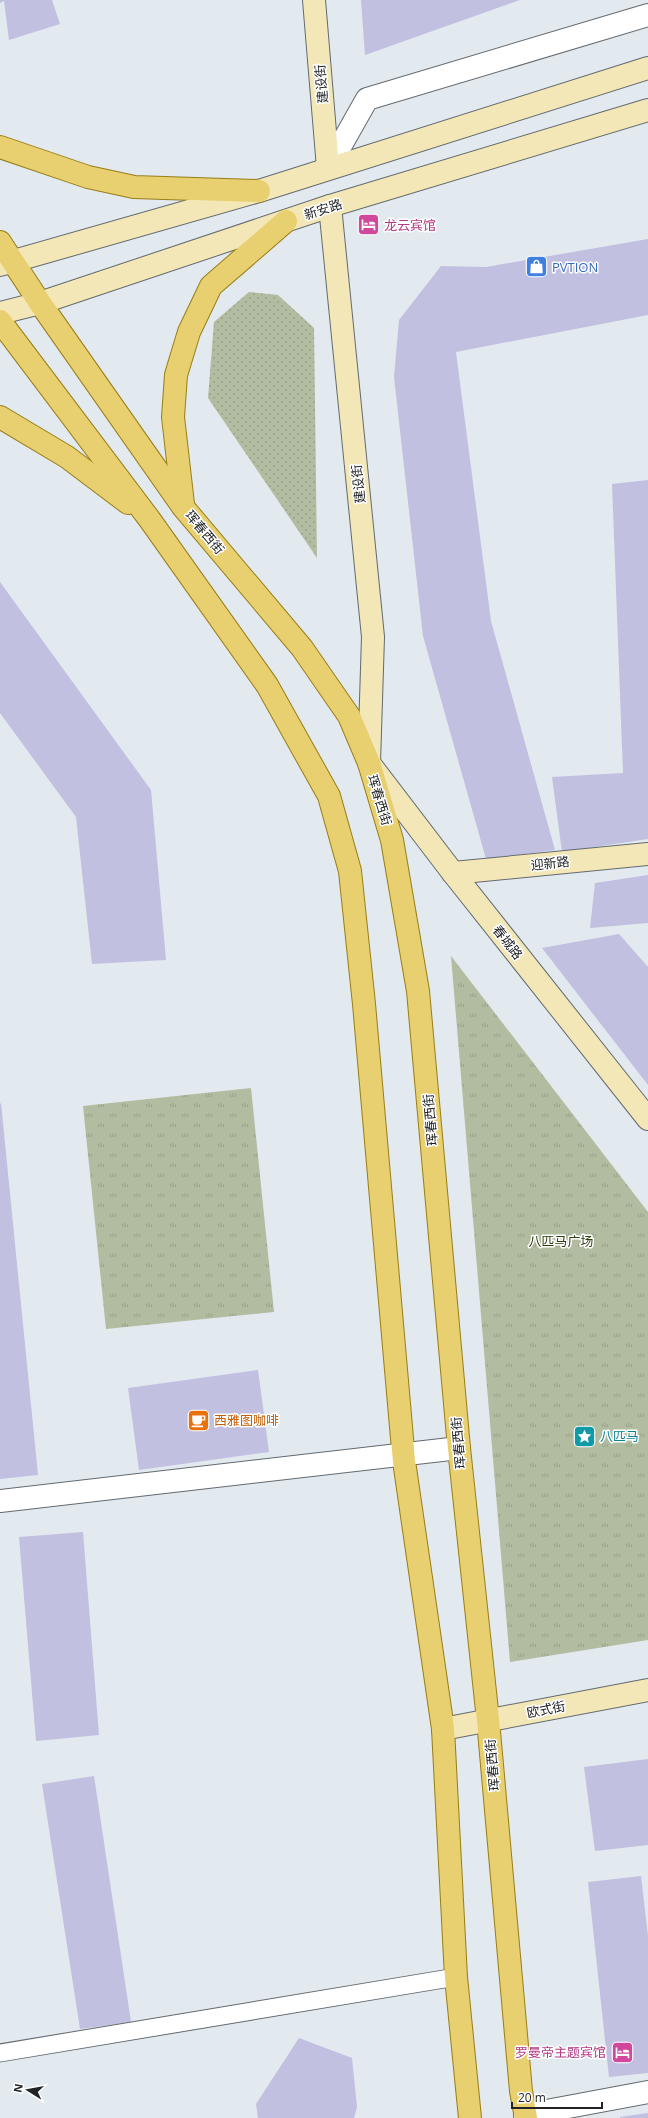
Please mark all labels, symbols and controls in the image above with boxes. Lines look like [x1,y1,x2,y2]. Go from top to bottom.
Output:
street label: 建设街 [310,64,332,104]
street label: 新安路 [302,194,344,224]
hotel icon: 龙云宾馆 [356,212,382,238]
place label: 龙云宾馆 [384,216,436,234]
shop icon: PVTION [523,254,549,280]
place label: PVTION [552,258,598,276]
street label: 建设街 [347,464,369,504]
street label: 珲春西街 [181,506,229,558]
street label: 珲春西街 [364,772,396,828]
street label: 迎新路 [530,852,570,874]
street label: 春城路 [489,921,527,963]
street label: 珲春西街 [419,1093,441,1147]
park label: 八匹马广场 [528,1232,594,1250]
cafe icon: 西雅图咖啡 [185,1407,211,1433]
place label: 西雅图咖啡 [214,1411,279,1429]
street label: 珲春西街 [447,1416,469,1470]
place icon: 八匹马 [572,1423,598,1449]
place label: 八匹马 [600,1427,639,1445]
street label: 欧式街 [525,1696,567,1722]
street label: 珲春西街 [481,1738,503,1792]
hotel icon: 罗曼帝主题宾馆 [609,2039,635,2065]
place label: 罗曼帝主题宾馆 [515,2043,606,2061]
north arrow [8,2070,48,2110]
text: N [9,2082,26,2094]
scale bar [512,2084,602,2110]
text: 20 m [518,2089,546,2106]

